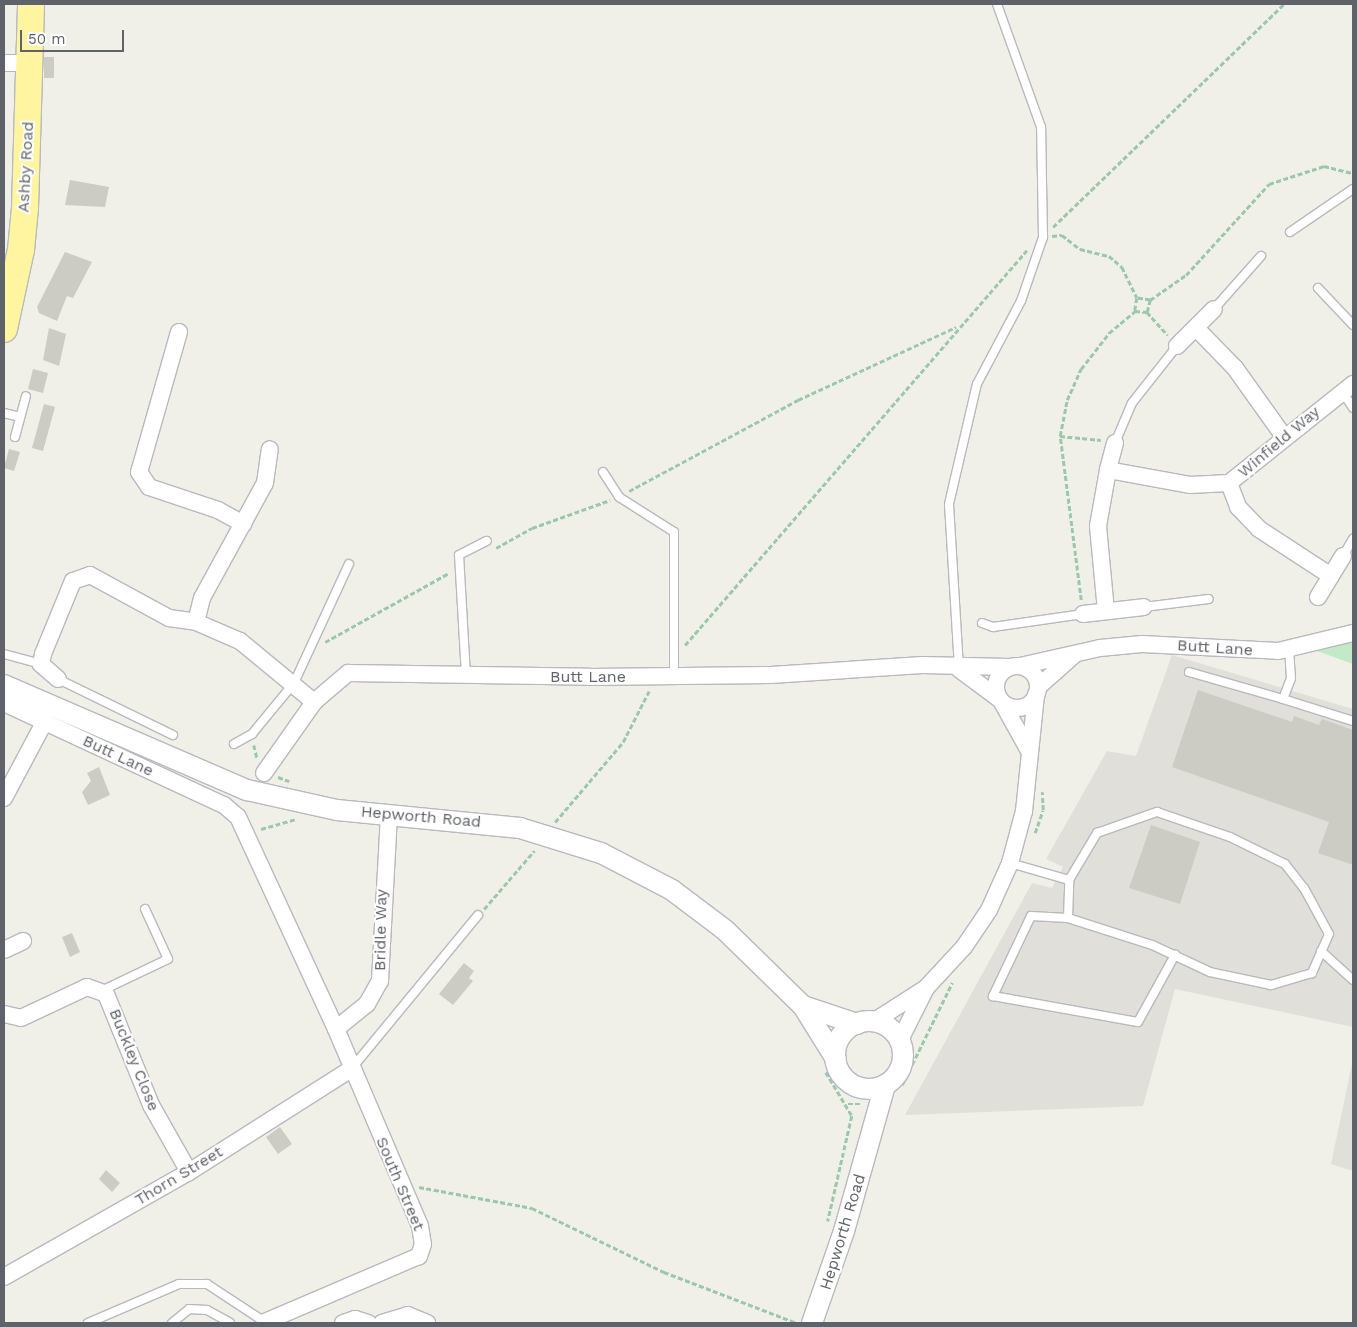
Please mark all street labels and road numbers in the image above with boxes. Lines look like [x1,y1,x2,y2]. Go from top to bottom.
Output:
street label: Ashby Road [14,121,38,213]
street label: Winfield Way [1234,402,1324,482]
street label: Butt Lane [1176,636,1254,660]
street label: Butt Lane [550,667,626,687]
street label: Butt Lane [80,731,156,781]
street label: Hepworth Road [360,802,482,832]
street label: Bridle Way [371,889,391,971]
street label: Buckley Close [105,1006,163,1114]
street label: South Street [372,1134,428,1234]
street label: Thorn Street [132,1142,226,1210]
street label: Hepworth Road [816,1172,870,1292]

